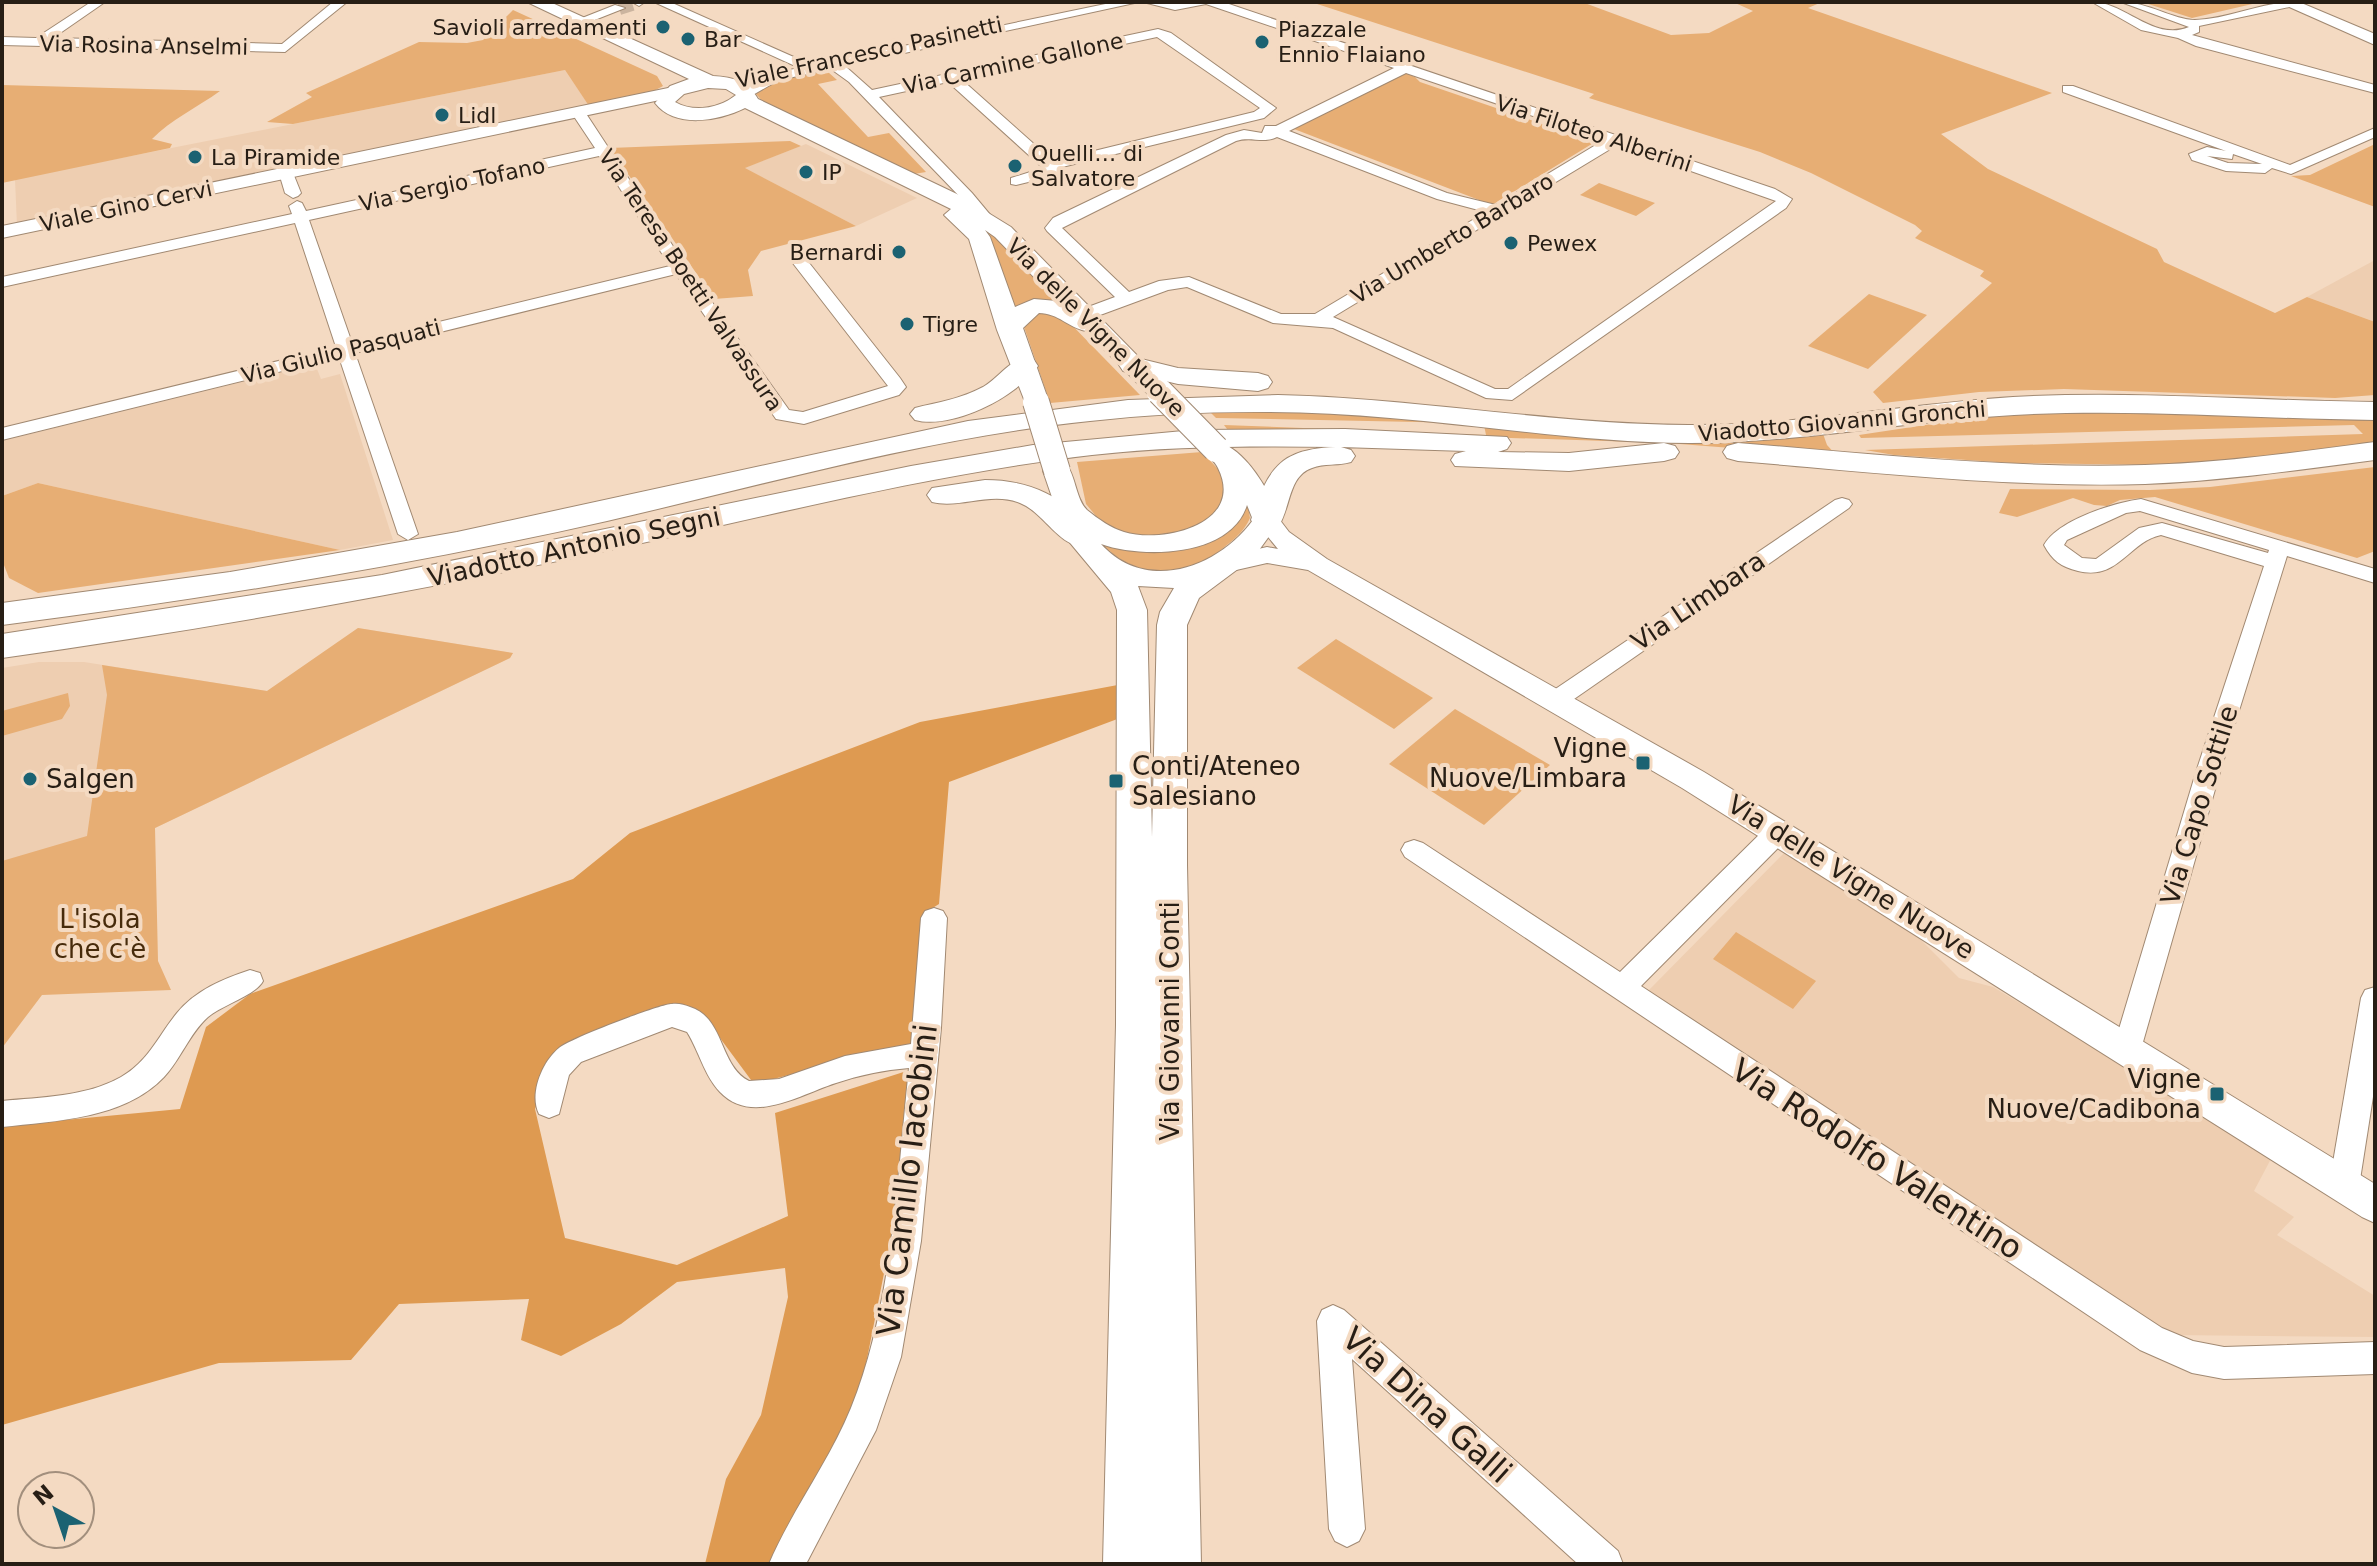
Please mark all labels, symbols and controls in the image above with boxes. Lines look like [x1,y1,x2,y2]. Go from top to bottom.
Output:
street label: Viale Francesco Pasinetti [733,12,1005,93]
place label: Savioli arredamenti [432,15,647,40]
place label: Piazzale Ennio Flaiano [1278,17,1426,67]
marker: Savioli arredamenti [654,18,672,36]
place label: Bar [704,27,743,52]
street label: Via Carmine Gallone [901,28,1125,99]
marker: Bar [679,30,697,48]
street label: Via Rosina Anselmi [40,31,248,60]
marker: Piazzale Ennio Flaiano [1253,33,1271,51]
street label: Via Filoteo Alberini [1493,90,1695,177]
place label: Lidl [458,103,496,128]
marker: Lidl [433,106,451,124]
place label: Quelli… di Salvatore [1031,141,1143,191]
place label: La Piramide [211,145,340,170]
street label: Via Teresa Boetti Valvassura [594,145,788,416]
marker: La Piramide [186,148,204,166]
street label: Via Sergio Tofano [357,153,547,216]
marker: Quelli… di Salvatore [1006,157,1024,175]
place label: IP [822,160,842,185]
marker: IP [797,163,815,181]
street label: Via Umberto Barbaro [1347,168,1558,309]
street label: Viale Gino Cervi [38,176,215,237]
place label: Pewex [1527,231,1597,256]
street label: Via delle Vigne Nuove [1002,233,1190,421]
marker: Pewex [1502,234,1520,252]
place label: Bernardi [790,240,883,265]
marker: Bernardi [890,243,908,261]
place label: Tigre [922,312,978,337]
street label: Via Giulio Pasquati [239,315,443,388]
marker: Tigre [898,315,916,333]
street label: Viadotto Giovanni Gronchi [1697,396,1987,447]
street label: Viadotto Antonio Segni [425,501,723,593]
street label: Via Limbara [1625,545,1771,657]
street label: Via Capo Sottile [2154,702,2244,908]
place label: Vigne Nuove/Limbara [1429,733,1627,793]
place label: Conti/Ateneo Salesiano [1132,751,1301,811]
marker: Vigne Nuove/Limbara [1634,754,1652,772]
place label: Salgen [46,764,135,794]
marker: Salgen [21,770,39,788]
marker: Conti/Ateneo Salesiano [1107,772,1125,790]
street label: Via delle Vigne Nuove [1722,789,1980,965]
street label: Via Giovanni Conti [1155,901,1185,1141]
park label: L'isola che c'è [54,904,146,964]
street label: Via Camillo Iacobini [869,1022,945,1338]
street label: Via Rodolfo Valentino [1724,1051,2030,1267]
place label: Vigne Nuove/Cadibona [1986,1064,2201,1124]
marker: Vigne Nuove/Cadibona [2208,1085,2226,1103]
street label: Via Dina Galli [1335,1319,1519,1491]
north arrow [16,1470,96,1550]
text: N [28,1480,59,1511]

